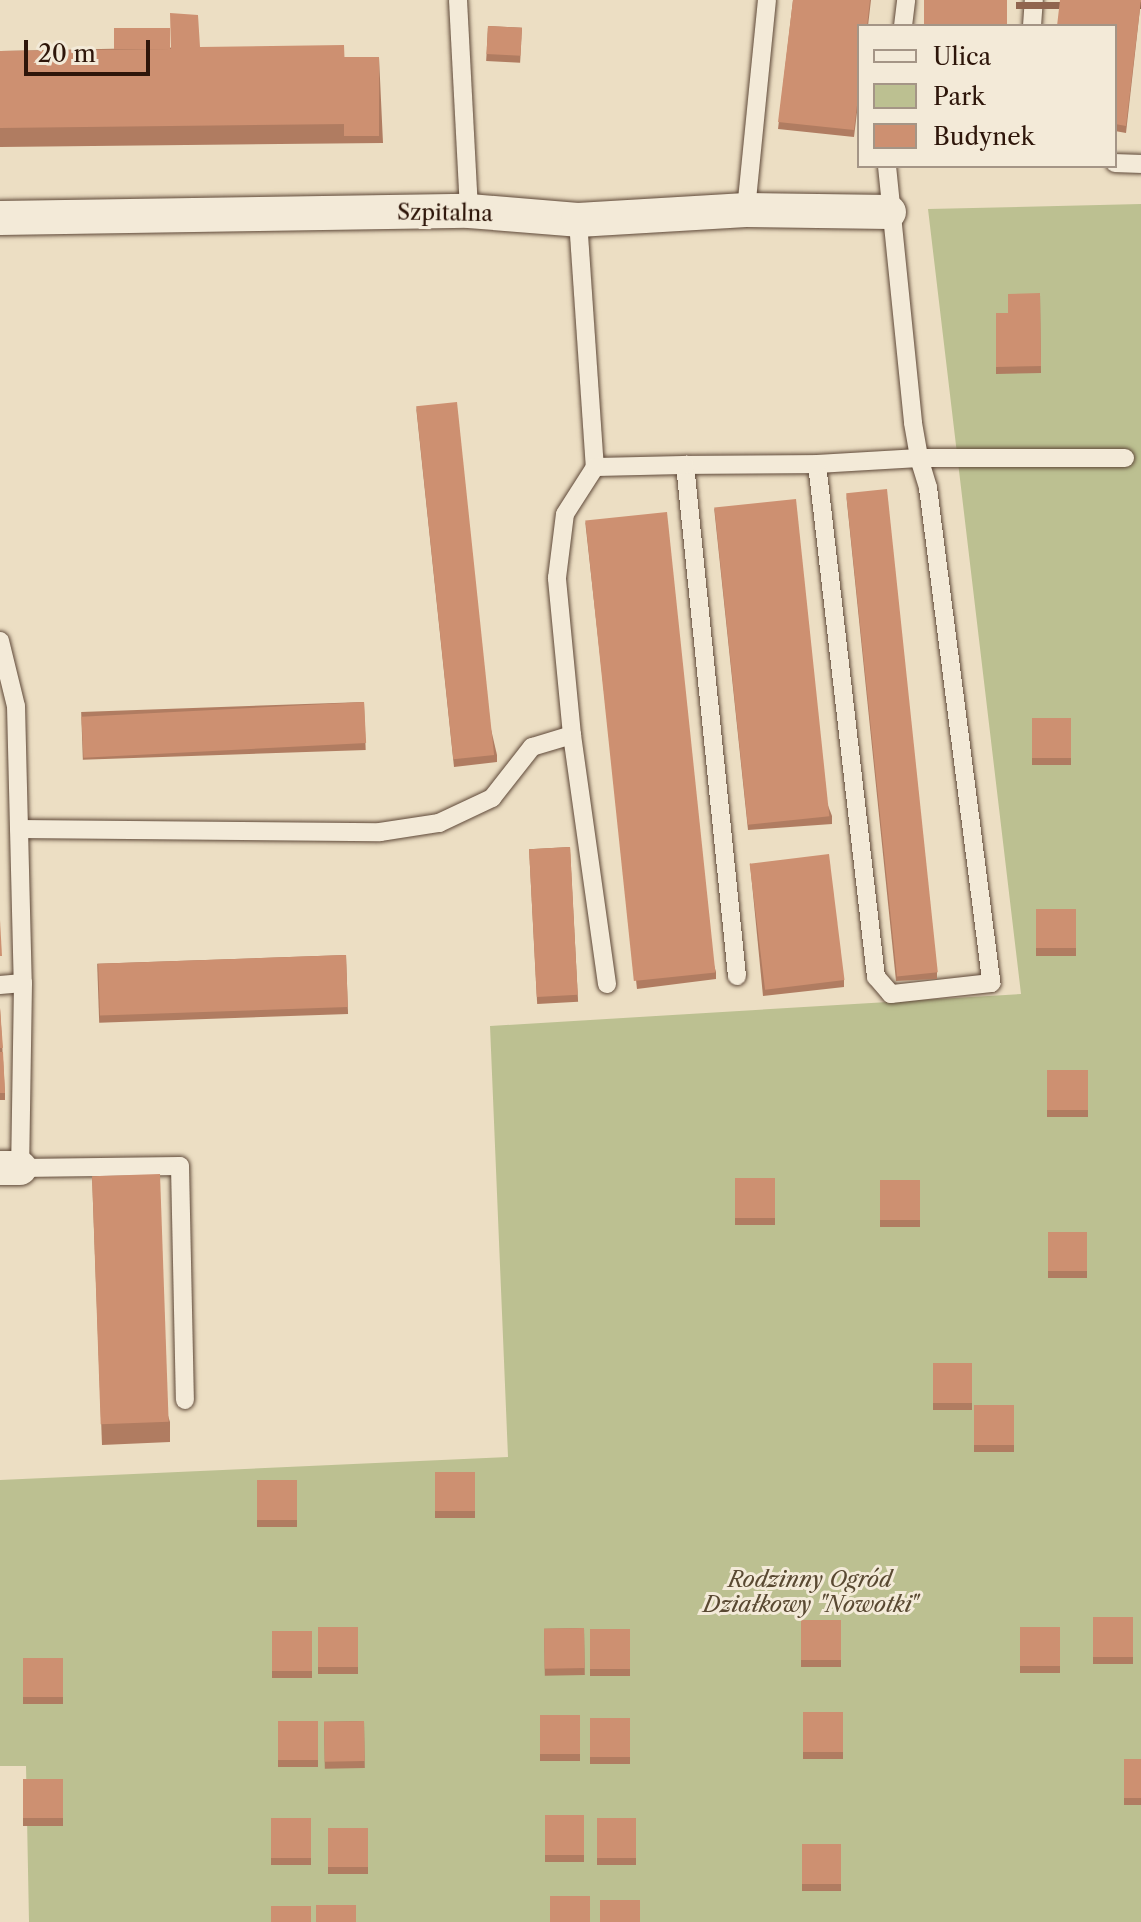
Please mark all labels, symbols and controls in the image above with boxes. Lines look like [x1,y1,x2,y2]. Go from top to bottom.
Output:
scale bar [28,24,154,74]
legend [857,24,1117,168]
text: 20 m [38,39,96,68]
text: Ulica [933,42,991,71]
text: Park [933,82,985,111]
text: Budynek [933,122,1035,151]
street label: Szpitalna [397,199,493,227]
park label: Rodzinny Ogród Działkowy "Nowotki" [703,1566,917,1618]

